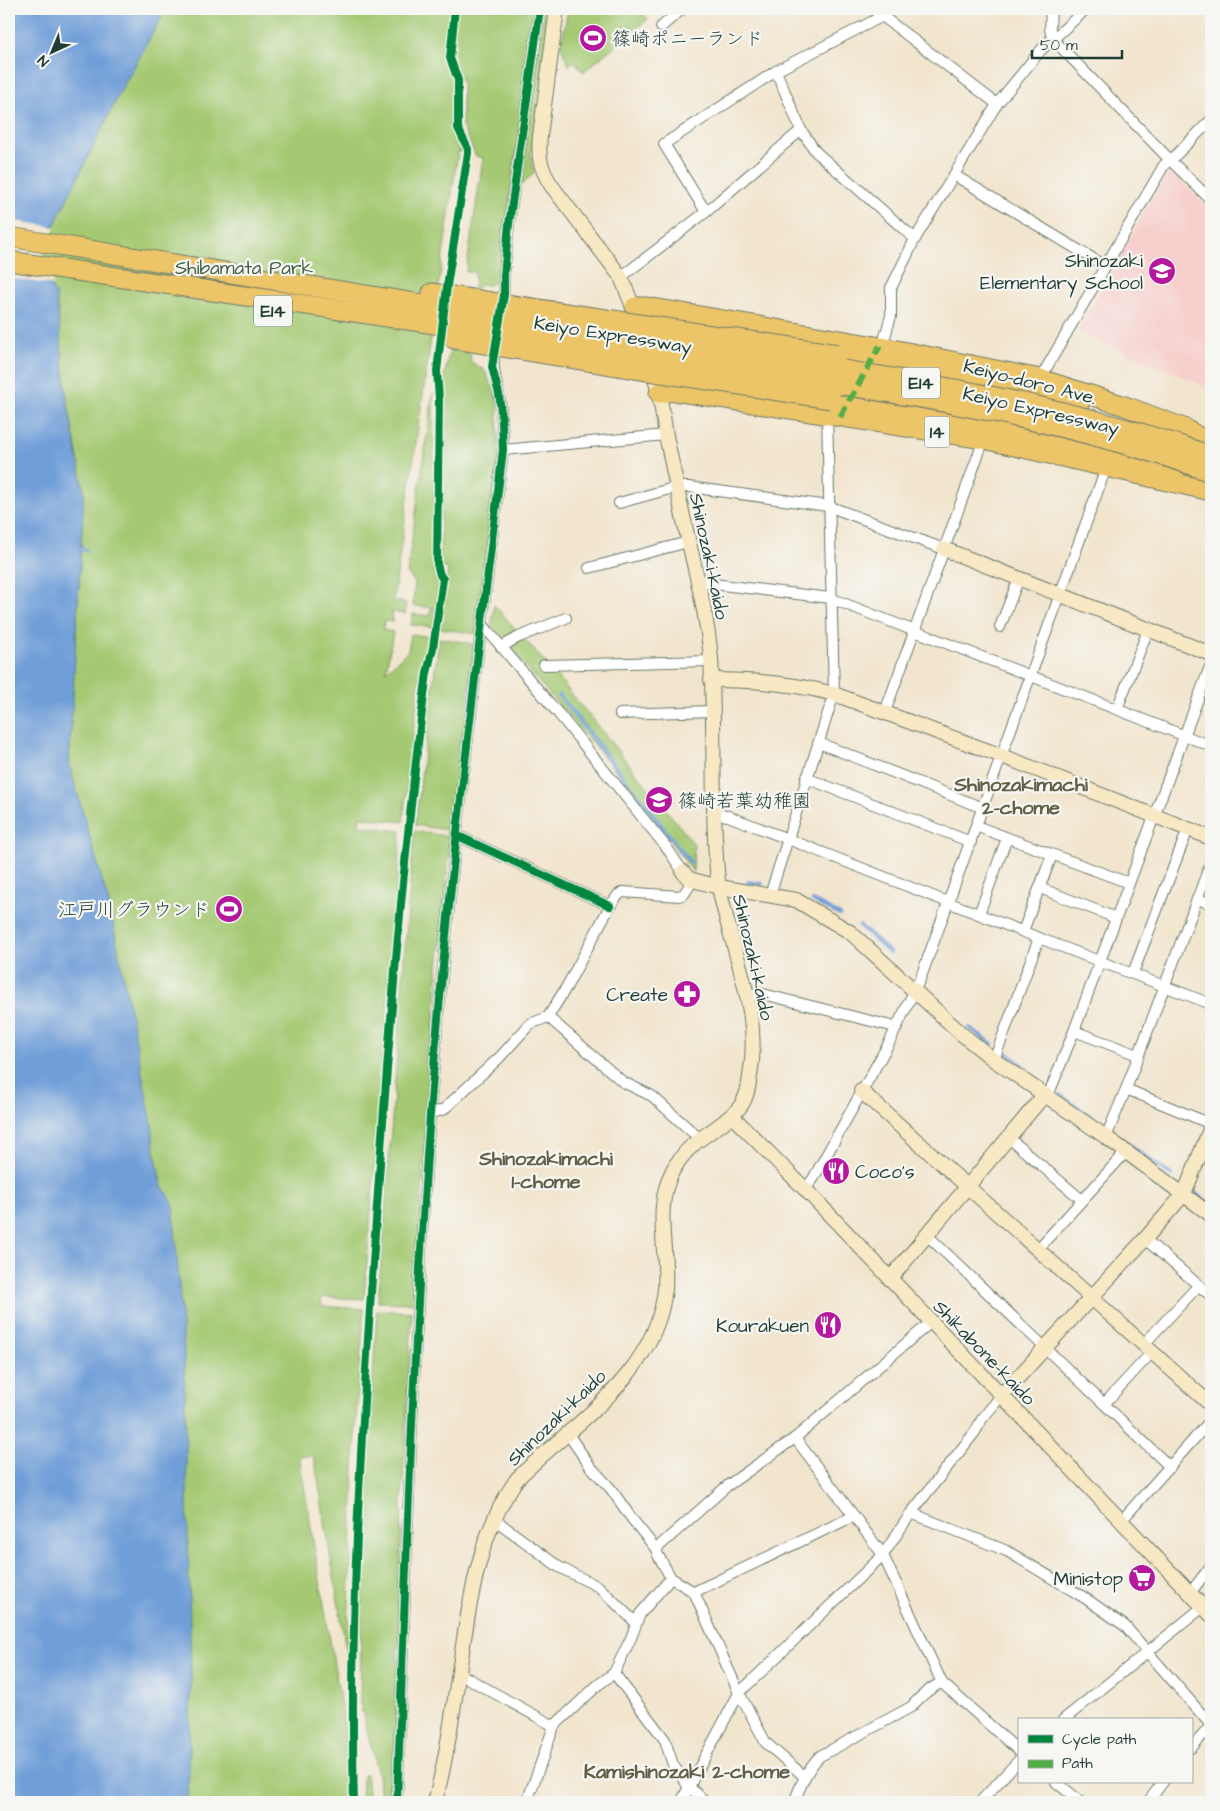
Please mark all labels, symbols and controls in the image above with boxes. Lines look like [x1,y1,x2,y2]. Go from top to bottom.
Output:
sports icon: 篠崎ポニーランド [578,23,608,53]
place label: 篠崎ポニーランド [612,26,764,53]
north arrow [28,28,78,78]
scale bar [1032,28,1122,60]
text: 50 m [1040,35,1078,56]
text: N [33,50,54,71]
place label: Shinozaki Elementary School [980,248,1143,298]
park label: Shibamata Park [175,255,313,282]
school or university icon: Shinozaki Elementary School [1147,256,1177,286]
road number: E14 [254,296,292,326]
street label: Keiyo Expressway [532,310,694,362]
street label: Keiyo-doro Ave. [960,353,1099,413]
road number: E14 [902,368,940,398]
street label: Keiyo Expressway [960,380,1122,444]
road number: 14 [924,417,950,448]
street label: Shinozaki-kaido [682,490,735,622]
district label: Shinozakimachi 2-chome [953,771,1089,822]
school or university icon: 篠崎若葉幼稚園 [644,785,674,815]
place label: 篠崎若葉幼稚園 [678,788,811,815]
street label: Shinozaki-kaido [725,892,780,1023]
sports icon: 江戸川グラウンド [214,894,244,924]
place label: 江戸川グラウンド [58,897,210,924]
pharmacy icon: Create [672,979,702,1009]
place label: Create [606,982,668,1009]
district label: Shinozakimachi 1-chome [478,1145,614,1196]
restaurant icon: Coco's [821,1156,851,1186]
place label: Coco's [855,1159,914,1186]
street label: Shikabone-kaido [926,1294,1042,1412]
restaurant icon: Kourakuen [813,1310,843,1340]
place label: Kourakuen [716,1313,809,1340]
street label: Shinozaki-kaido [501,1363,613,1473]
supermarket icon: Ministop [1127,1563,1157,1593]
place label: Ministop [1054,1566,1123,1593]
legend [1018,1718,1192,1784]
text: Cycle path [1062,1729,1137,1751]
text: Path [1062,1753,1093,1774]
district label: Kamishinozaki 2-chome [584,1758,790,1786]

